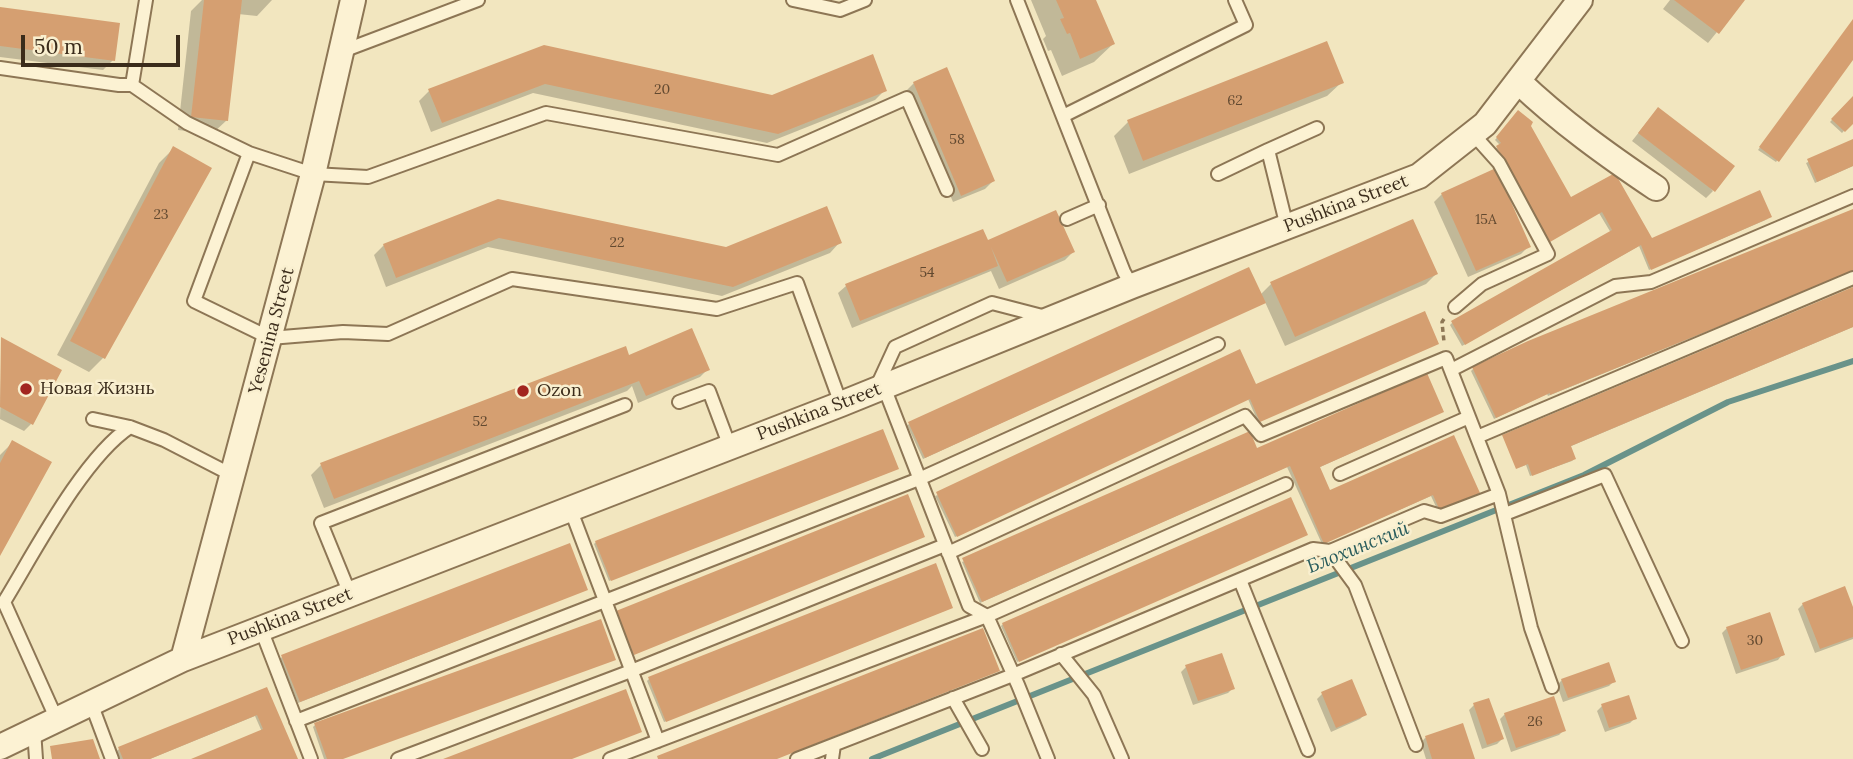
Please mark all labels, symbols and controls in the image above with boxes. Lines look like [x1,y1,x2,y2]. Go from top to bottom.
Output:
scale bar [24,21,184,65]
text: 50 m [34,33,83,60]
house number: 20 [654,82,670,98]
house number: 62 [1227,93,1243,109]
house number: 58 [949,132,965,148]
street label: Pushkina Street [1281,170,1411,238]
house number: 23 [153,207,169,223]
house number: 15А [1475,212,1497,228]
house number: 22 [609,235,625,251]
street label: Yesenina Street [245,265,299,397]
house number: 54 [919,265,935,281]
place label: Новая Жизнь [40,378,155,400]
street label: Pushkina Street [754,378,884,446]
place label: Ozon [537,380,582,402]
marker: Новая Жизнь [18,381,34,397]
marker: Ozon [515,383,531,399]
house number: 52 [472,414,488,430]
water label: Блохинский [1304,517,1412,579]
street label: Pushkina Street [225,583,355,651]
house number: 30 [1747,633,1763,649]
house number: 26 [1527,714,1543,730]

